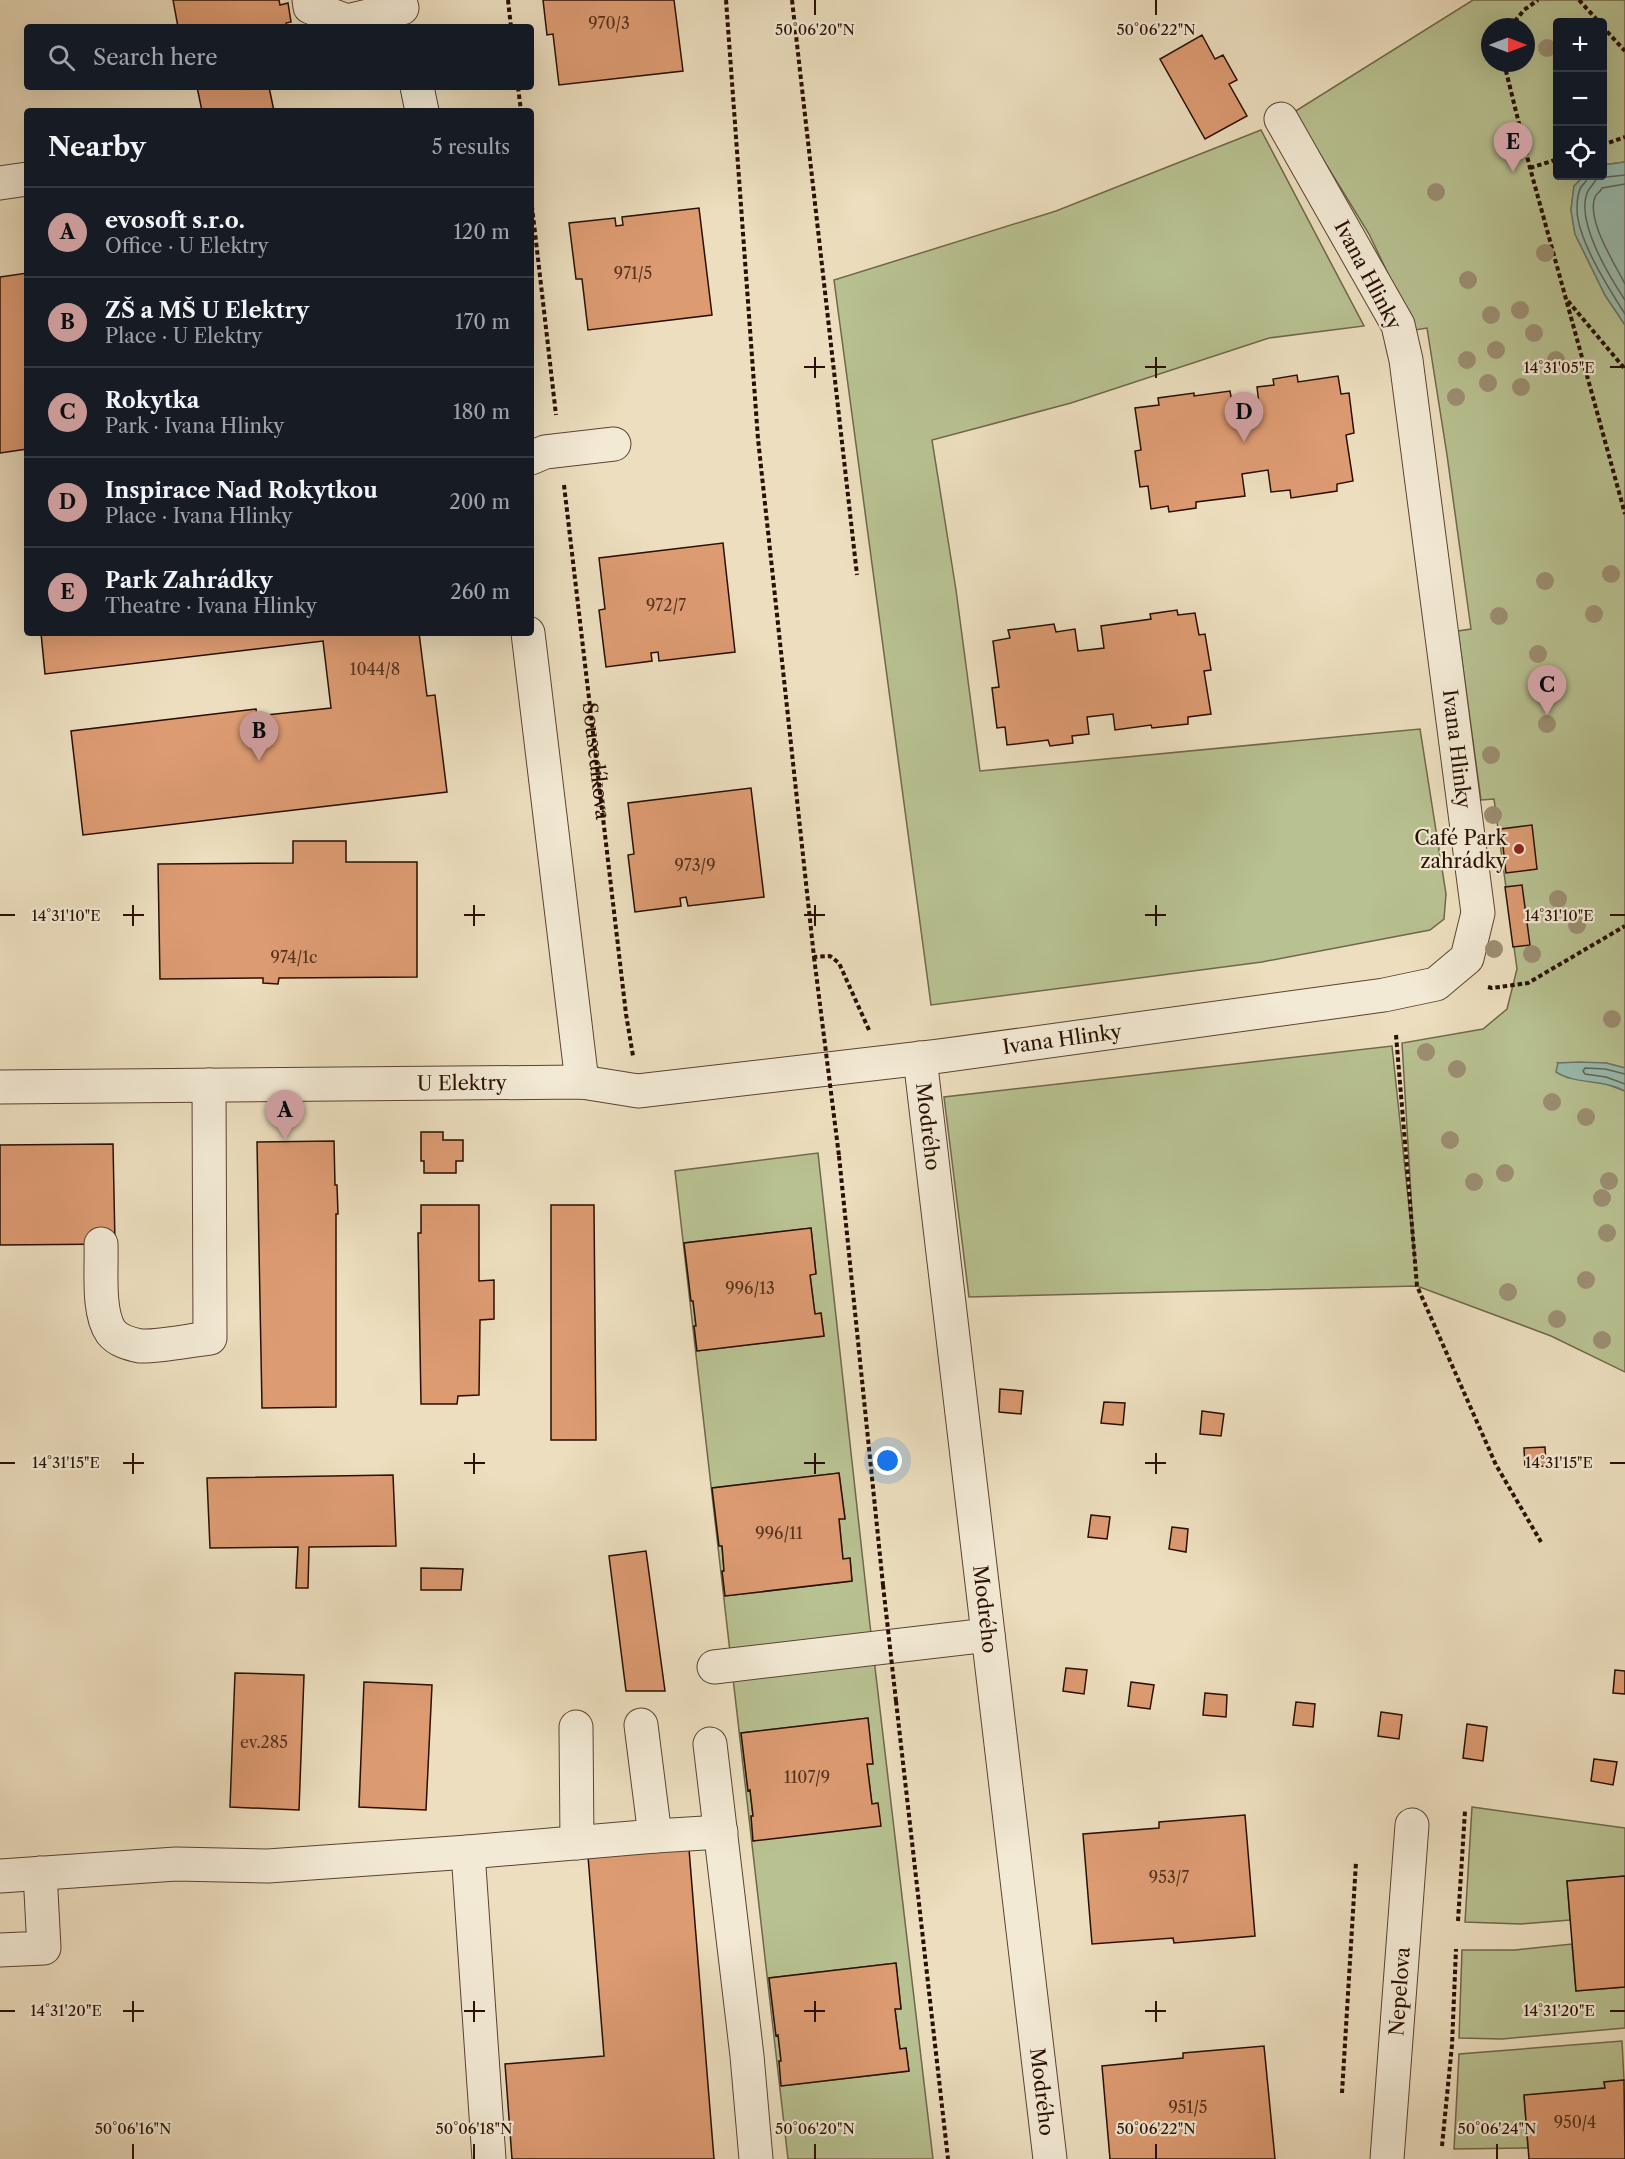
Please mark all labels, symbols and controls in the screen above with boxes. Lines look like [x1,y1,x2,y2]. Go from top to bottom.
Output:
house number: 970/3 [588,13,630,33]
north arrow [1481,18,1535,72]
map controls [1553,18,1607,180]
button: + [1553,18,1607,72]
text: 50°06'20"N [775,20,855,39]
text: 50°06'22"N [1116,20,1196,39]
search box [24,24,534,90]
icon: search [45,41,78,74]
text: Search here [93,44,218,71]
button: − [1553,72,1607,126]
pin: E [1494,122,1532,172]
button: locate [1553,126,1607,180]
text: Nearby [48,131,146,163]
text: 5 results [432,135,510,159]
text: evosoft s.r.o. [105,207,245,234]
street label: Ivana Hlinky [1329,216,1407,334]
text: A [60,220,75,244]
text: 120 m [453,220,510,244]
text: Office · U Elektry [105,234,269,258]
house number: 971/5 [614,263,652,283]
text: ZŠ a MŠ U Elektry [105,297,309,324]
text: B [60,310,75,334]
text: 170 m [455,310,510,334]
text: Place · U Elektry [105,324,262,348]
text: 14°31'05"E [1523,358,1595,377]
text: Rokytka [105,387,200,414]
pin: D [1224,392,1264,442]
text: C [59,400,76,424]
text: 180 m [453,400,510,424]
text: Park · Ivana Hlinky [105,414,284,438]
text: Inspirace Nad Rokytkou [105,477,378,504]
text: D [59,490,76,514]
text: 200 m [449,490,510,514]
text: Place · Ivana Hlinky [105,504,293,528]
text: Park Zahrádky [105,567,272,594]
text: E [60,580,75,604]
text: 260 m [450,580,510,604]
text: Theatre · Ivana Hlinky [105,594,317,618]
house number: 972/7 [646,595,686,615]
house number: 1044/8 [350,659,400,679]
pin: C [1528,666,1566,715]
street label: Ivana Hlinky [1438,688,1476,811]
street label: Sousedíkova [578,701,615,822]
pin: B [240,712,278,761]
place label: Café Park zahrádky [1414,826,1508,873]
marker: Café Park zahrádky [1512,842,1526,856]
house number: 973/9 [674,855,716,875]
text: 14°31'10"E [31,906,101,925]
text: 14°31'10"E [1524,906,1594,925]
house number: 974/1c [271,947,317,967]
street label: Ivana Hlinky [1001,1019,1124,1059]
street label: U Elektry [417,1071,508,1095]
street label: Modrého [911,1081,945,1172]
pin: A [266,1090,304,1140]
house number: 996/13 [725,1278,775,1298]
your location [873,1446,902,1475]
text: 14°31'15"E [32,1453,100,1472]
text: 14°31'15"E [1525,1453,1593,1472]
house number: 996/11 [755,1523,803,1543]
street label: Modrého [968,1564,1002,1654]
house number: ev.285 [240,1732,288,1752]
house number: 1107/9 [784,1767,830,1787]
house number: 953/7 [1149,1867,1189,1887]
street label: Nepelova [1384,1946,1415,2037]
text: 14°31'20"E [30,2001,102,2020]
text: 14°31'20"E [1523,2001,1595,2020]
street label: Modrého [1025,2047,1059,2137]
house number: 951/5 [1168,2097,1208,2117]
house number: 950/4 [1554,2112,1596,2132]
text: 50°06'16"N [95,2119,171,2138]
text: 50°06'18"N [435,2119,513,2138]
text: 50°06'20"N [775,2119,855,2138]
text: 50°06'22"N [1116,2119,1196,2138]
text: 50°06'24"N [1458,2119,1536,2138]

